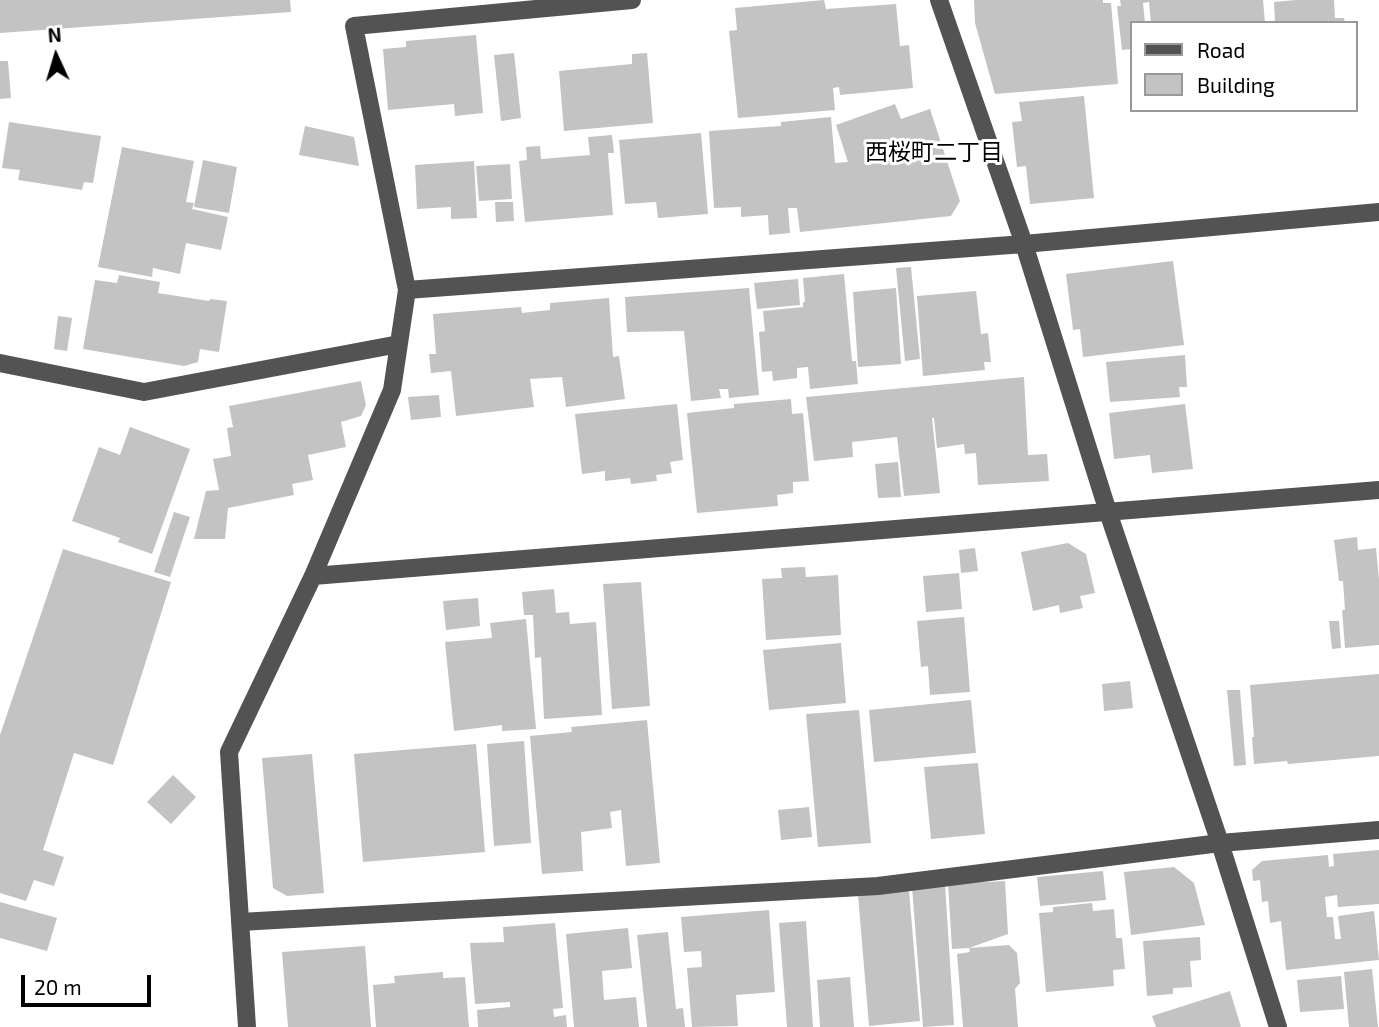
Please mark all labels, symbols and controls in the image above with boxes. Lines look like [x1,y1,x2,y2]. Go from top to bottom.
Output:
north arrow [21,21,91,91]
legend [1130,21,1358,112]
text: N [47,23,62,47]
text: Road [1197,37,1245,62]
text: Building [1197,72,1275,97]
district label: 西桜町二丁目 [865,138,1003,166]
scale bar [24,960,154,1004]
text: 20 m [34,974,82,999]

